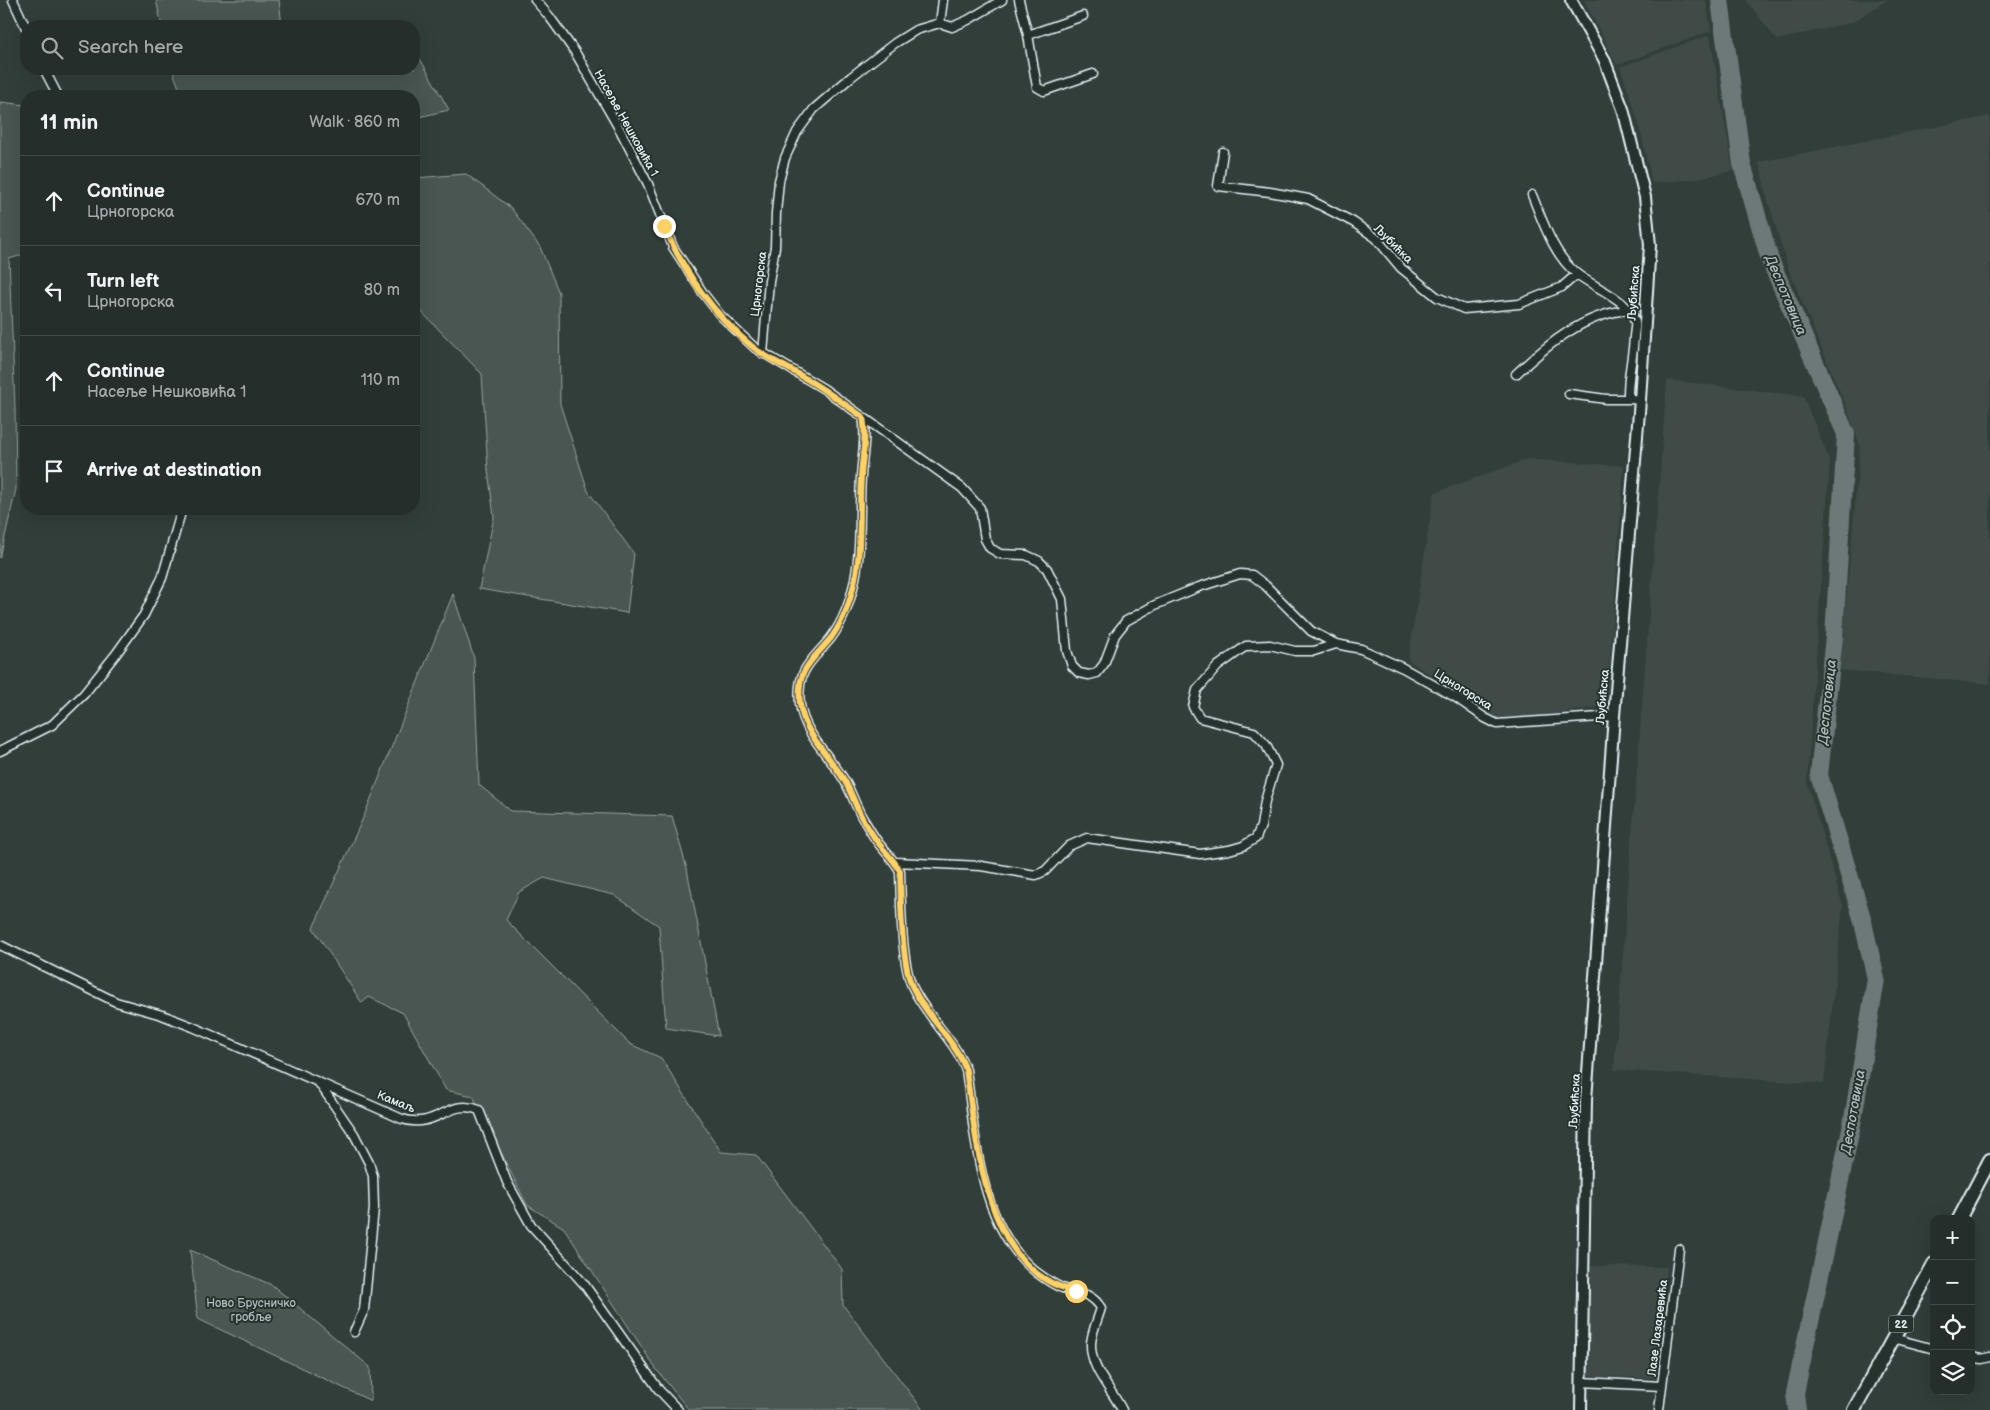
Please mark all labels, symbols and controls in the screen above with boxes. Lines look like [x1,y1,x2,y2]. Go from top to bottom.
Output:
search box [20,20,420,75]
icon: search [38,34,66,62]
text: Search here [78,36,183,59]
street label: Насеље Нешковића 1 [590,67,662,179]
text: 11 min [40,110,98,135]
text: Walk · 860 m [309,113,400,132]
text: Continue [87,180,165,203]
icon: ahead [40,187,68,215]
text: 670 m [355,191,400,210]
text: Црногорска [87,203,174,222]
route end [653,215,676,238]
street label: Љубићка [1370,221,1416,267]
street label: Црногорска [748,251,770,317]
water label: Деспотовица [1761,251,1811,338]
street label: Љубићска [1625,265,1643,322]
text: Turn left [87,270,159,293]
icon: left [40,277,68,305]
text: 80 m [364,281,400,300]
text: Црногорска [87,293,174,312]
text: Continue [87,360,165,383]
icon: ahead [40,367,68,395]
text: 110 m [361,371,400,390]
text: Насеље Нешковића 1 [87,383,246,402]
icon: arrive [40,457,68,485]
text: Arrive at destination [87,459,262,482]
water label: Деспотовица [1814,659,1840,746]
street label: Црногорска [1431,666,1495,714]
street label: Љубићска [1593,669,1613,726]
water label: Деспотовица [1837,1068,1869,1157]
street label: Љубићска [1566,1073,1584,1130]
street label: Камаљ [375,1088,417,1116]
map controls [1930,1215,1975,1395]
button: + [1930,1215,1975,1260]
button: − [1930,1260,1975,1305]
street label: Лазе Лазаревића [1644,1279,1671,1378]
route start [1065,1280,1088,1303]
park label: Ново Брусничко гробље [206,1296,296,1325]
button: locate [1930,1305,1975,1350]
road number: 22 [1888,1316,1914,1332]
button: layers [1930,1350,1975,1395]

